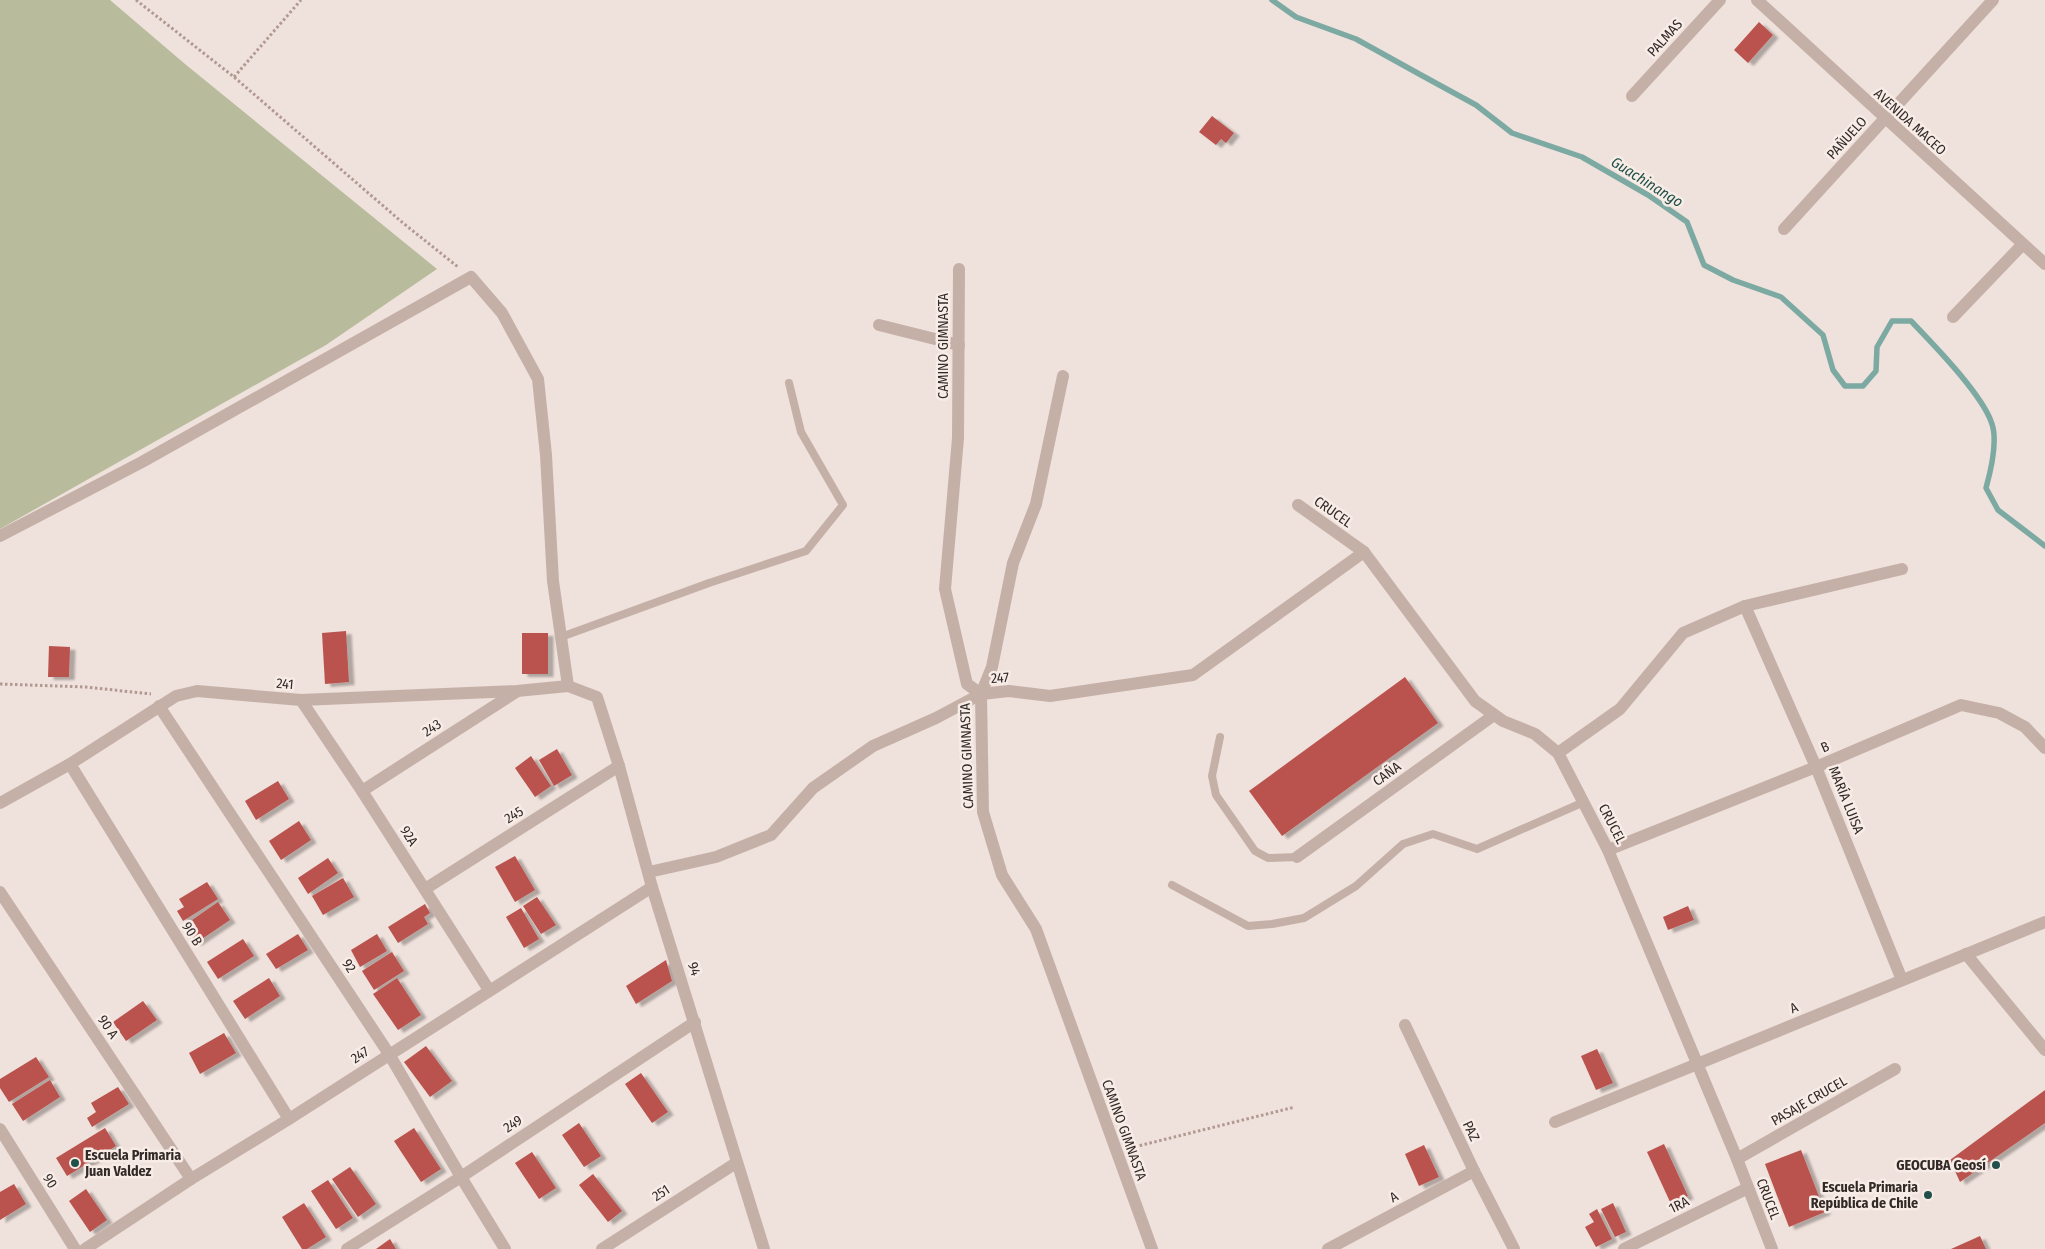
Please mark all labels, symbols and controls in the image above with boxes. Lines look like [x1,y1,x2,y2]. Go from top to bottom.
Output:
street label: PALMAS [1644,16,1686,60]
street label: AVENIDA MACEO [1870,85,1950,159]
street label: PAÑUELO [1823,113,1871,163]
water label: Guachinango [1608,153,1686,211]
street label: CAMINO GIMNASTA [935,292,952,399]
street label: CRUCEL [1311,493,1355,531]
street label: 247 [991,669,1010,687]
street label: 241 [276,675,294,693]
street label: CAMINO GIMNASTA [957,702,977,809]
street label: 243 [419,716,445,740]
street label: B [1818,738,1832,756]
street label: CAÑA [1370,758,1405,790]
street label: MARÍA LUISA [1825,763,1868,837]
street label: CRUCEL [1595,801,1629,847]
street label: 245 [501,803,527,827]
street label: 92A [396,823,422,850]
street label: 90 B [178,919,206,949]
street label: 92 [338,956,360,976]
street label: 94 [684,960,704,978]
street label: A [1787,999,1801,1017]
street label: 90 A [94,1012,122,1043]
street label: 247 [348,1043,372,1067]
street label: PASAJE CRUCEL [1768,1073,1850,1129]
street label: CAMINO GIMNASTA [1098,1077,1150,1183]
street label: 249 [500,1111,526,1136]
street label: PAZ [1459,1118,1483,1144]
place label: Escuela Primaria Juan Valdez [84,1147,181,1180]
marker: Escuela Primaria Juan Valdez [69,1157,81,1169]
place label: GEOCUBA Geosí [1896,1157,1986,1174]
marker: GEOCUBA Geosí [1990,1159,2002,1171]
street label: 90 [39,1171,61,1191]
street label: CRUCEL [1752,1176,1784,1222]
place label: Escuela Primaria República de Chile [1811,1179,1918,1212]
street label: 251 [649,1181,673,1205]
street label: A [1387,1187,1402,1206]
marker: Escuela Primaria República de Chile [1922,1189,1934,1201]
street label: 1RA [1666,1193,1692,1217]

